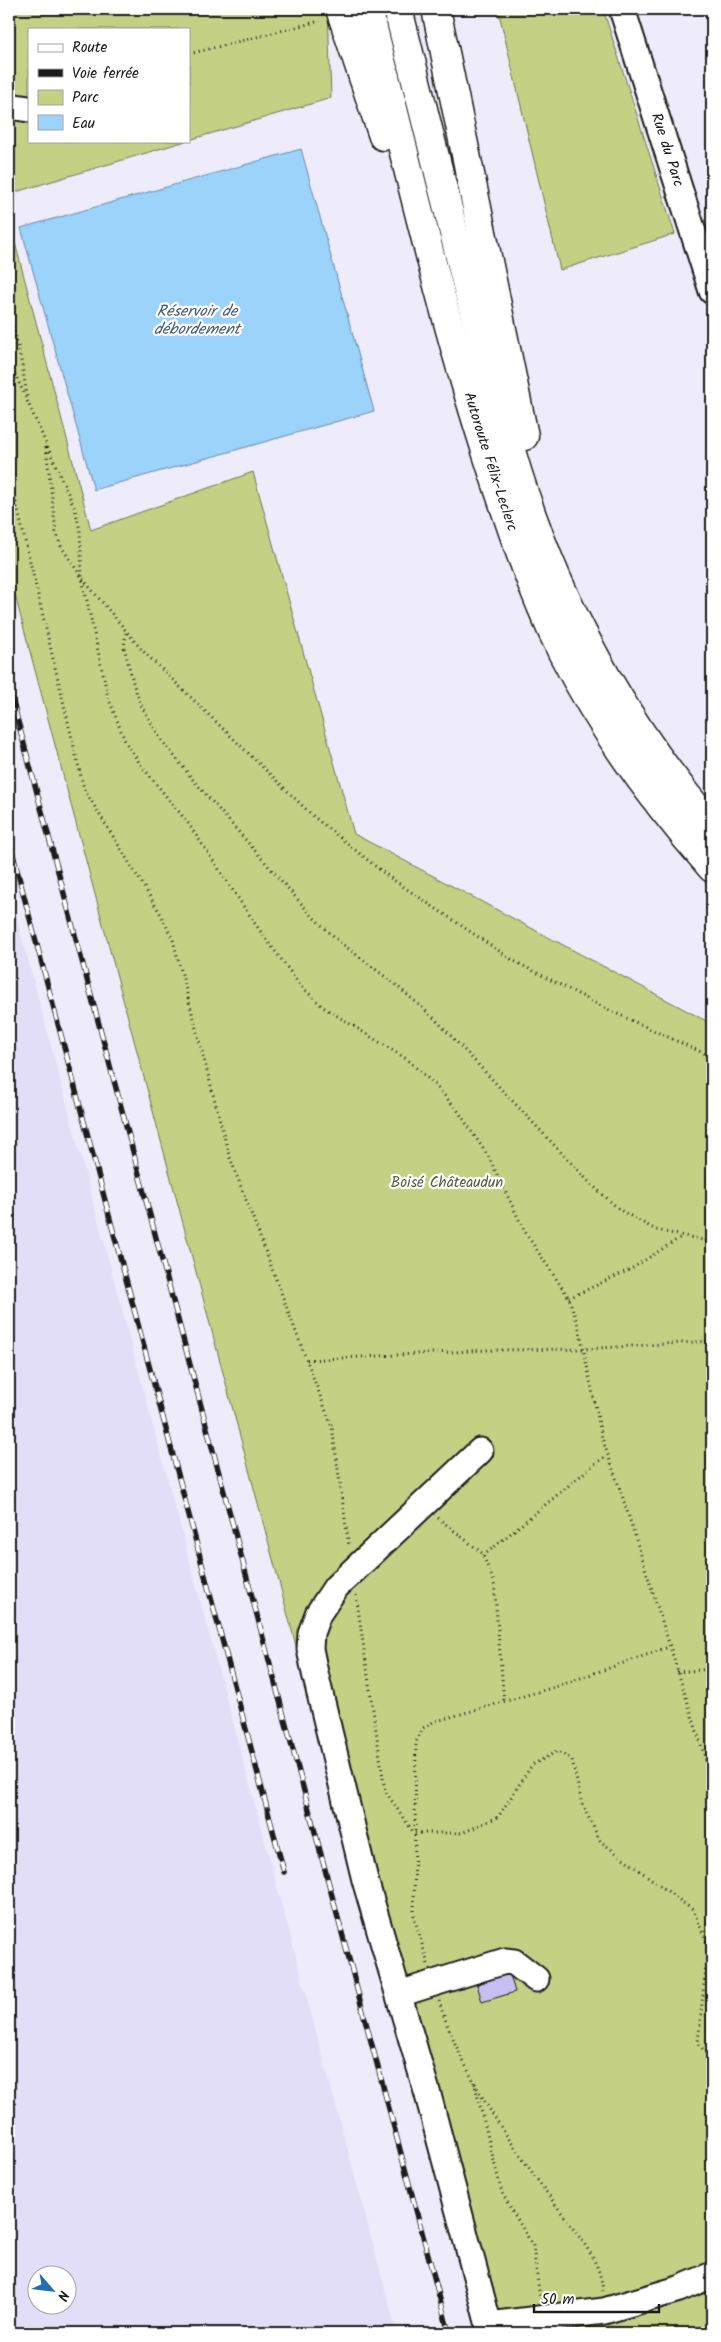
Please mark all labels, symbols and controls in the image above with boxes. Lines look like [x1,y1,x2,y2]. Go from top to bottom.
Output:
legend [28,28,190,142]
text: Route [72,36,108,60]
text: Voie ferrée [72,62,139,86]
text: Parc [72,86,99,110]
street label: Rue du Parc [644,110,690,190]
text: Eau [72,112,95,136]
water label: Réservoir de débordement [154,299,243,342]
street label: Autoroute Félix-Leclerc [456,389,524,535]
park label: Boisé Châteaudun [391,1171,503,1195]
north arrow [28,2264,78,2314]
scale bar [534,2282,658,2314]
text: N [51,2287,74,2305]
text: 50 m [541,2288,575,2312]

